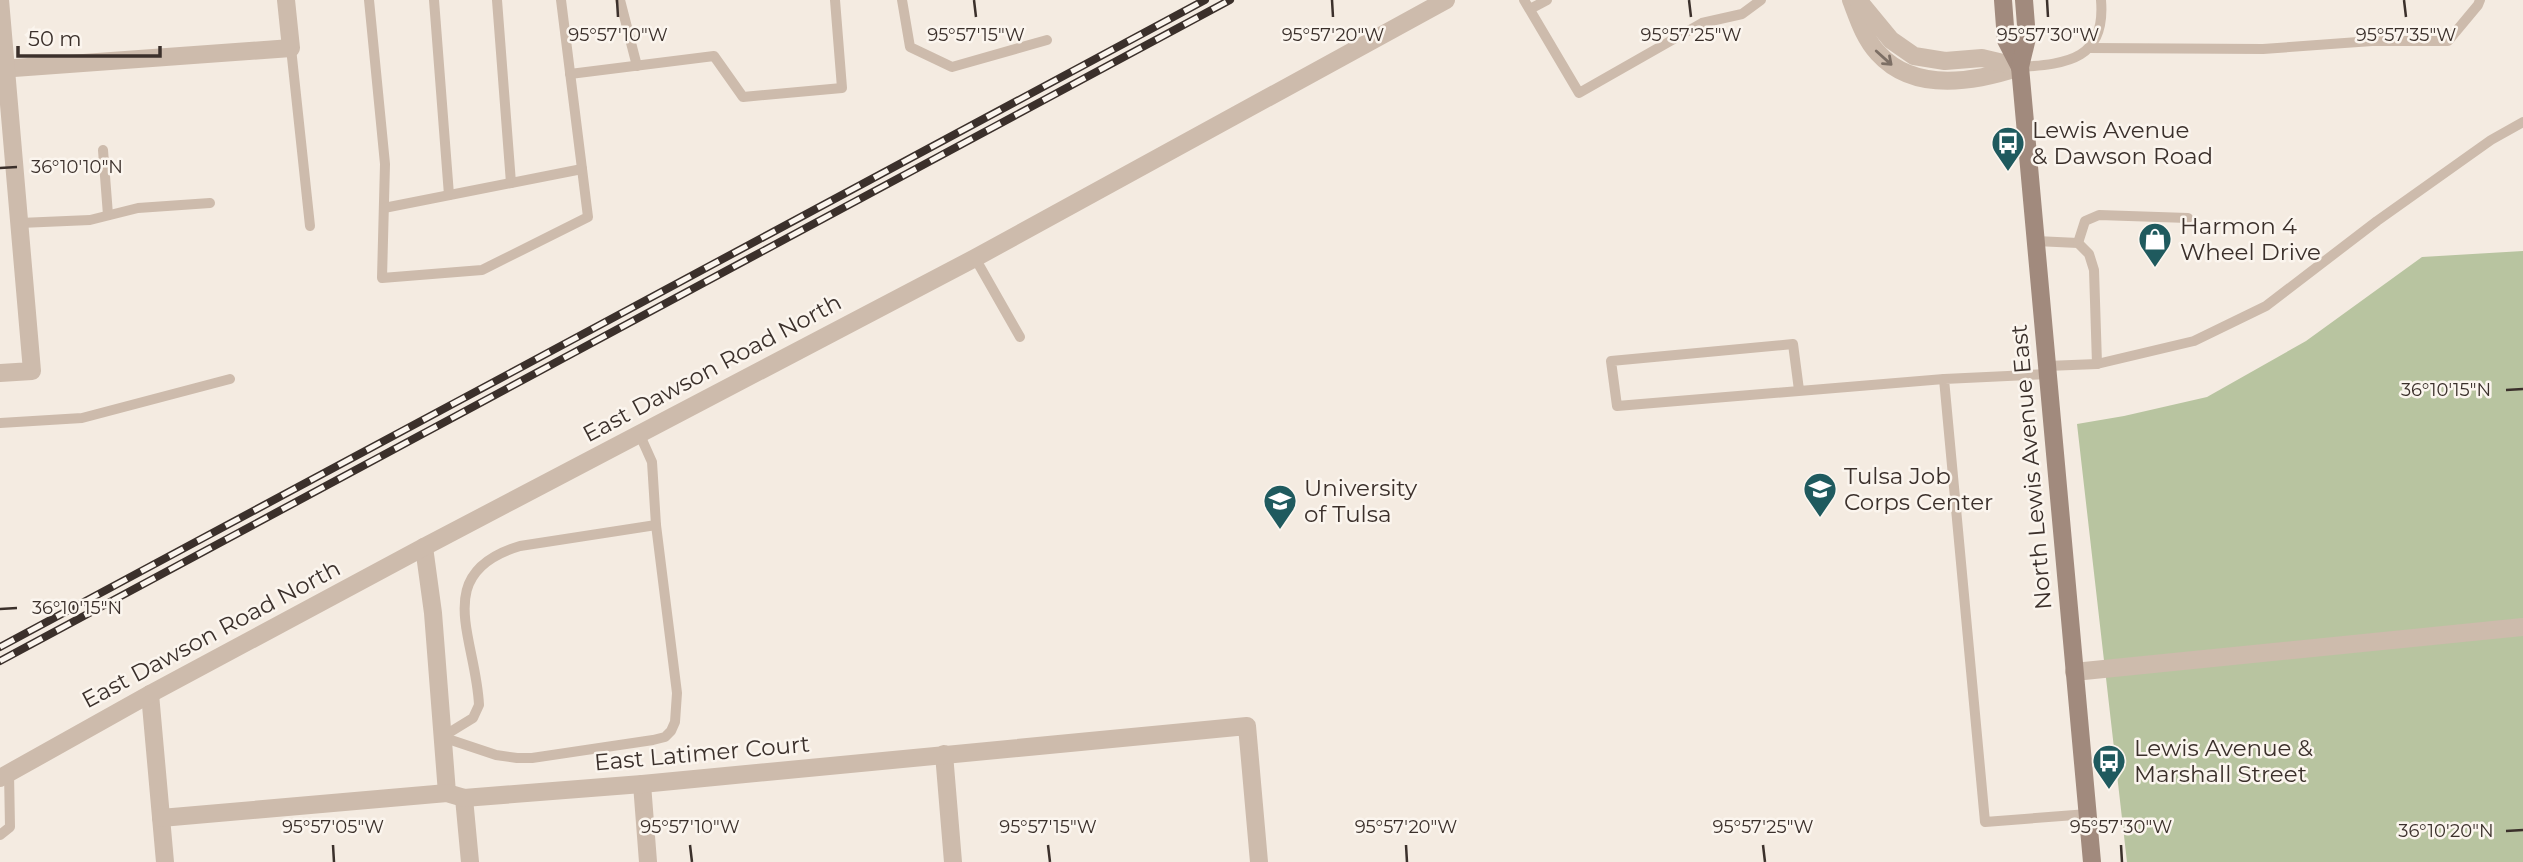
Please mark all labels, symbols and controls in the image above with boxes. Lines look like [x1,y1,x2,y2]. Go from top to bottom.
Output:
scale bar [18,14,159,58]
text: 95°57'10"W [568,24,668,46]
text: 95°57'15"W [927,24,1025,46]
text: 95°57'20"W [1282,24,1384,46]
text: 95°57'25"W [1641,24,1741,46]
text: 95°57'30"W [1997,24,2099,46]
text: 95°57'35"W [2356,24,2456,46]
text: 50 m [28,26,82,51]
one-way arrow [1875,50,1893,66]
place label: Lewis Avenue & Dawson Road [2032,116,2213,170]
bus stop icon: Lewis Avenue & Dawson Road [1989,124,2027,173]
text: 36°10'10"N [31,156,123,178]
place label: Harmon 4 Wheel Drive [2180,212,2321,266]
shop icon: Harmon 4 Wheel Drive [2136,220,2174,269]
street label: East Dawson Road North [578,288,846,448]
street label: North Lewis Avenue East [2005,323,2057,611]
text: 36°10'15"N [2401,379,2491,401]
place label: Tulsa Job Corps Center [1844,462,1993,516]
school or university icon: Tulsa Job Corps Center [1801,470,1839,519]
place label: University of Tulsa [1304,474,1418,528]
school or university icon: University of Tulsa [1261,482,1299,531]
street label: East Dawson Road North [77,554,345,714]
text: 36°10'15"N [32,597,122,619]
street label: East Latimer Court [593,730,811,776]
place label: Lewis Avenue & Marshall Street [2134,734,2314,788]
bus stop icon: Lewis Avenue & Marshall Street [2090,742,2128,791]
text: 95°57'05"W [282,816,384,838]
text: 95°57'10"W [640,816,740,838]
text: 95°57'15"W [999,816,1097,838]
text: 95°57'20"W [1355,816,1457,838]
text: 95°57'25"W [1713,816,1813,838]
text: 95°57'30"W [2070,816,2172,838]
text: 36°10'20"N [2398,820,2494,842]

